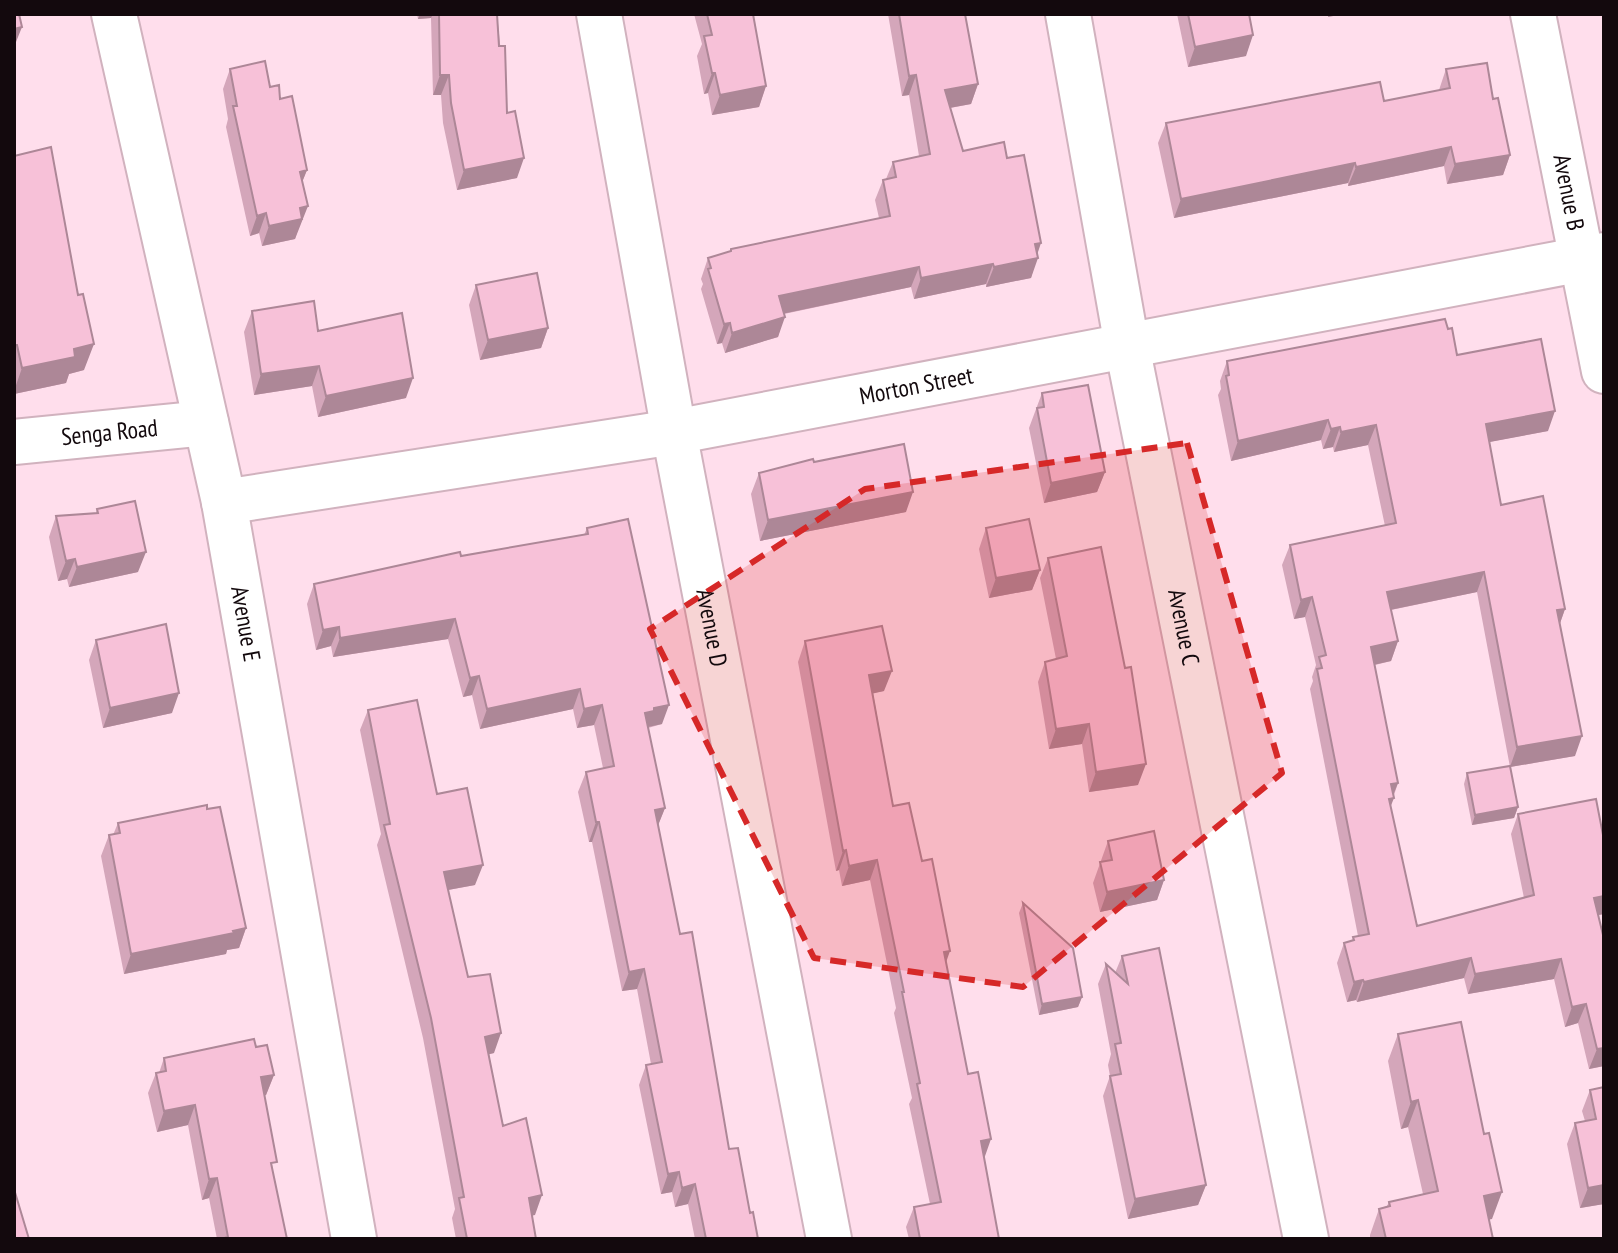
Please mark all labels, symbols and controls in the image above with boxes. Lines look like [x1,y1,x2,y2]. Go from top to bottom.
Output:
street label: Avenue B [1546,152,1592,233]
street label: Morton Street [857,359,976,411]
street label: Senga Road [60,412,159,452]
street label: Avenue E [224,584,268,664]
street label: Avenue D [689,586,735,669]
street label: Avenue C [1161,586,1207,668]

